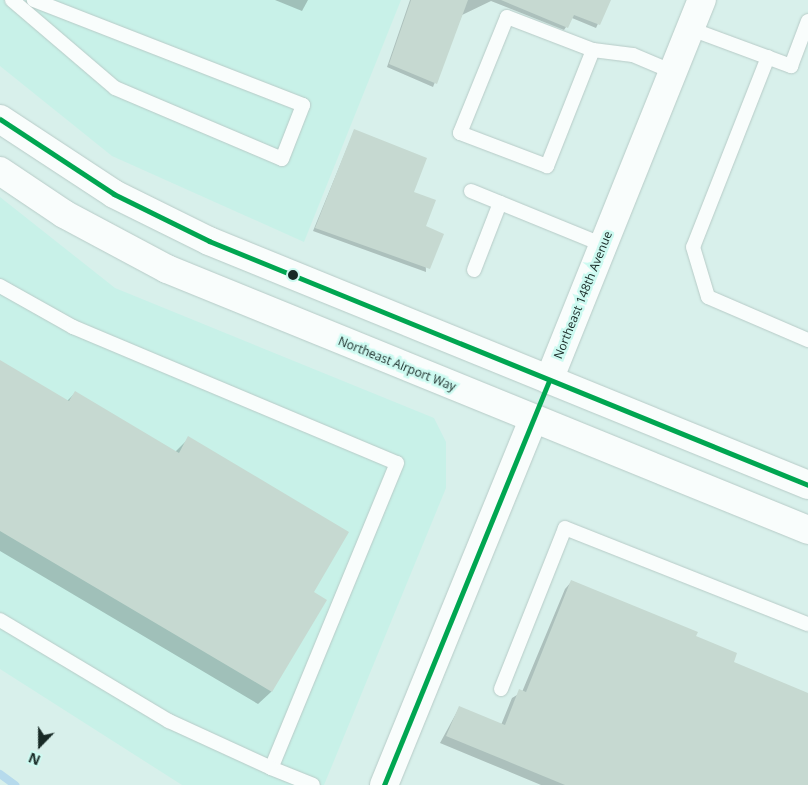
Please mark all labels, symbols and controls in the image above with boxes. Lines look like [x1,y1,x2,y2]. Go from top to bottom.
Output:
street label: Northeast 148th Avenue [551,229,615,361]
unlabelled marker [288,270,298,280]
street label: Northeast Airport Way [336,334,458,394]
north arrow [15,720,65,770]
text: N [25,748,43,770]

